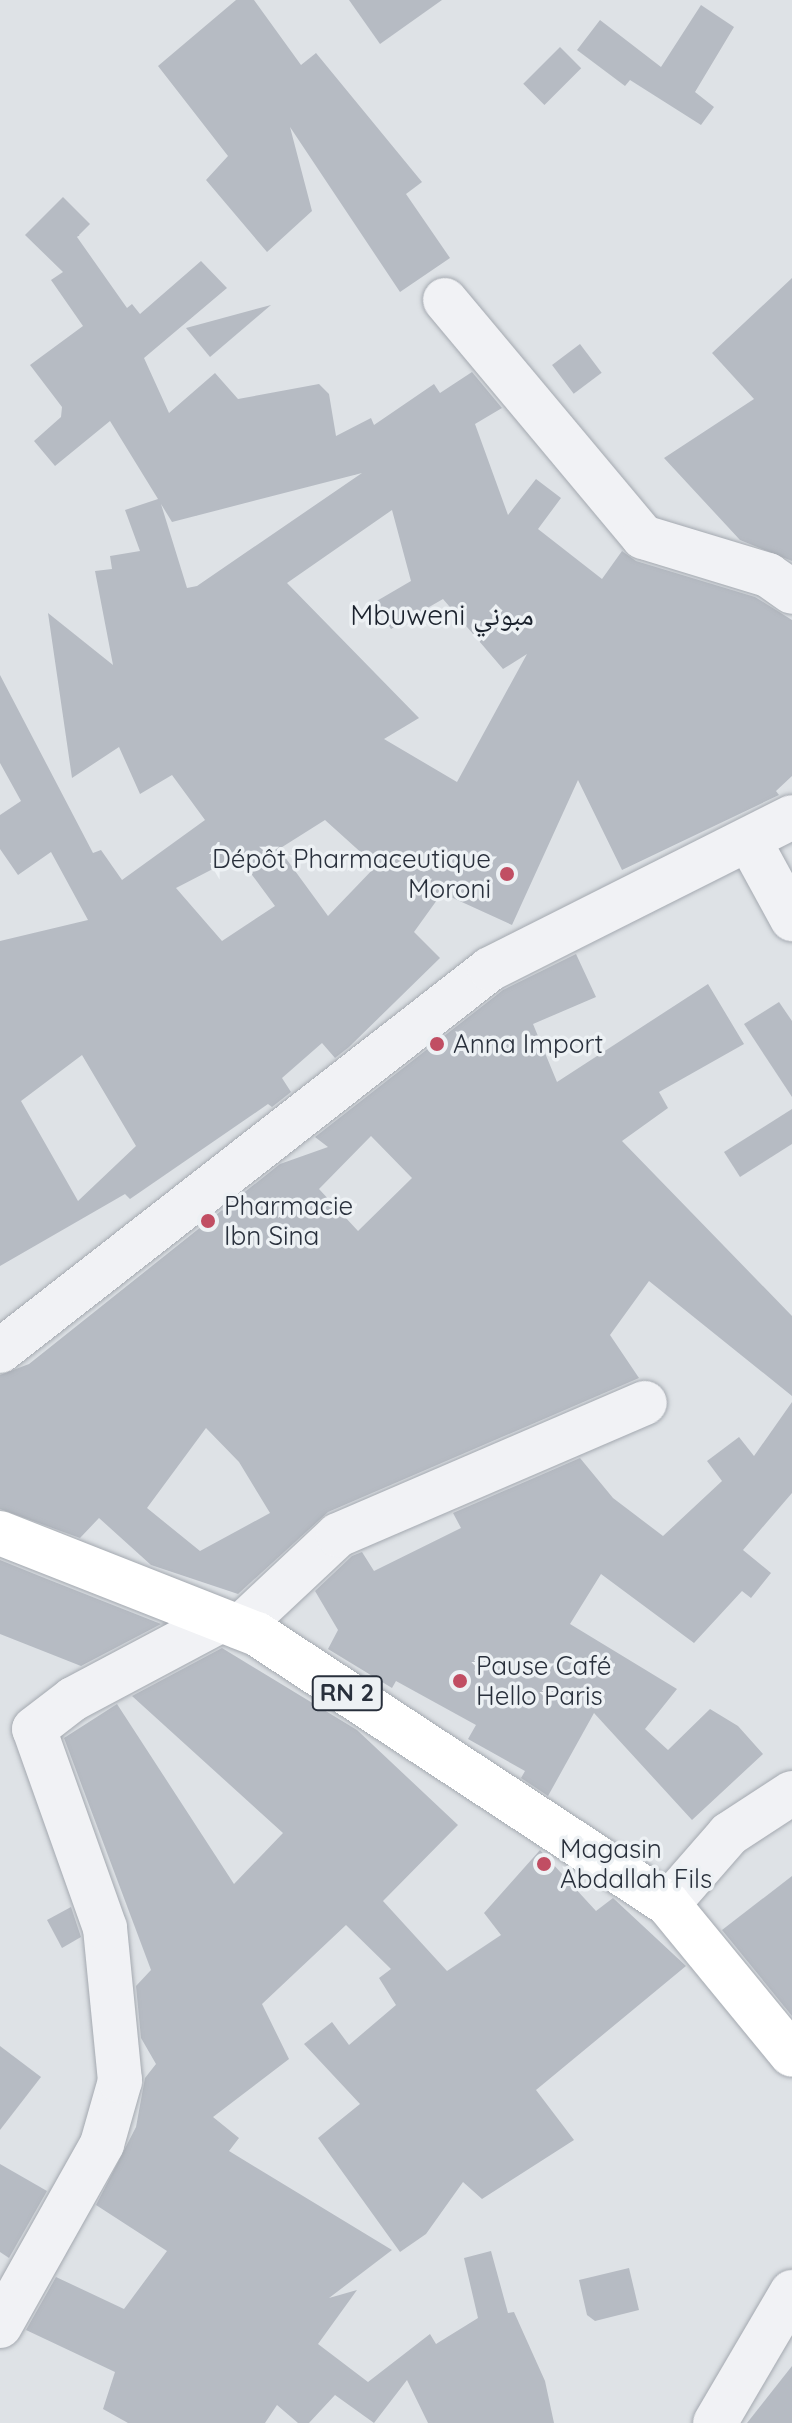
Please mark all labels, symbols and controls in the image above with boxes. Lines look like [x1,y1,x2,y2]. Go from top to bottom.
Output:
district label: Mbuweni مبوني [350,598,534,632]
place label: Dépôt Pharmaceutique Moroni [212,843,491,904]
marker: Dépôt Pharmaceutique Moroni [498,865,516,883]
place label: Anna Import [453,1028,603,1060]
marker: Anna Import [428,1035,446,1053]
place label: Pharmacie Ibn Sina [224,1190,353,1252]
marker: Pharmacie Ibn Sina [199,1212,217,1230]
place label: Pause Café Hello Paris [476,1650,611,1712]
marker: Pause Café Hello Paris [451,1672,469,1690]
road number: RN 2 [311,1673,383,1713]
place label: Magasin Abdallah Fils [560,1833,712,1894]
marker: Magasin Abdallah Fils [535,1855,553,1873]

